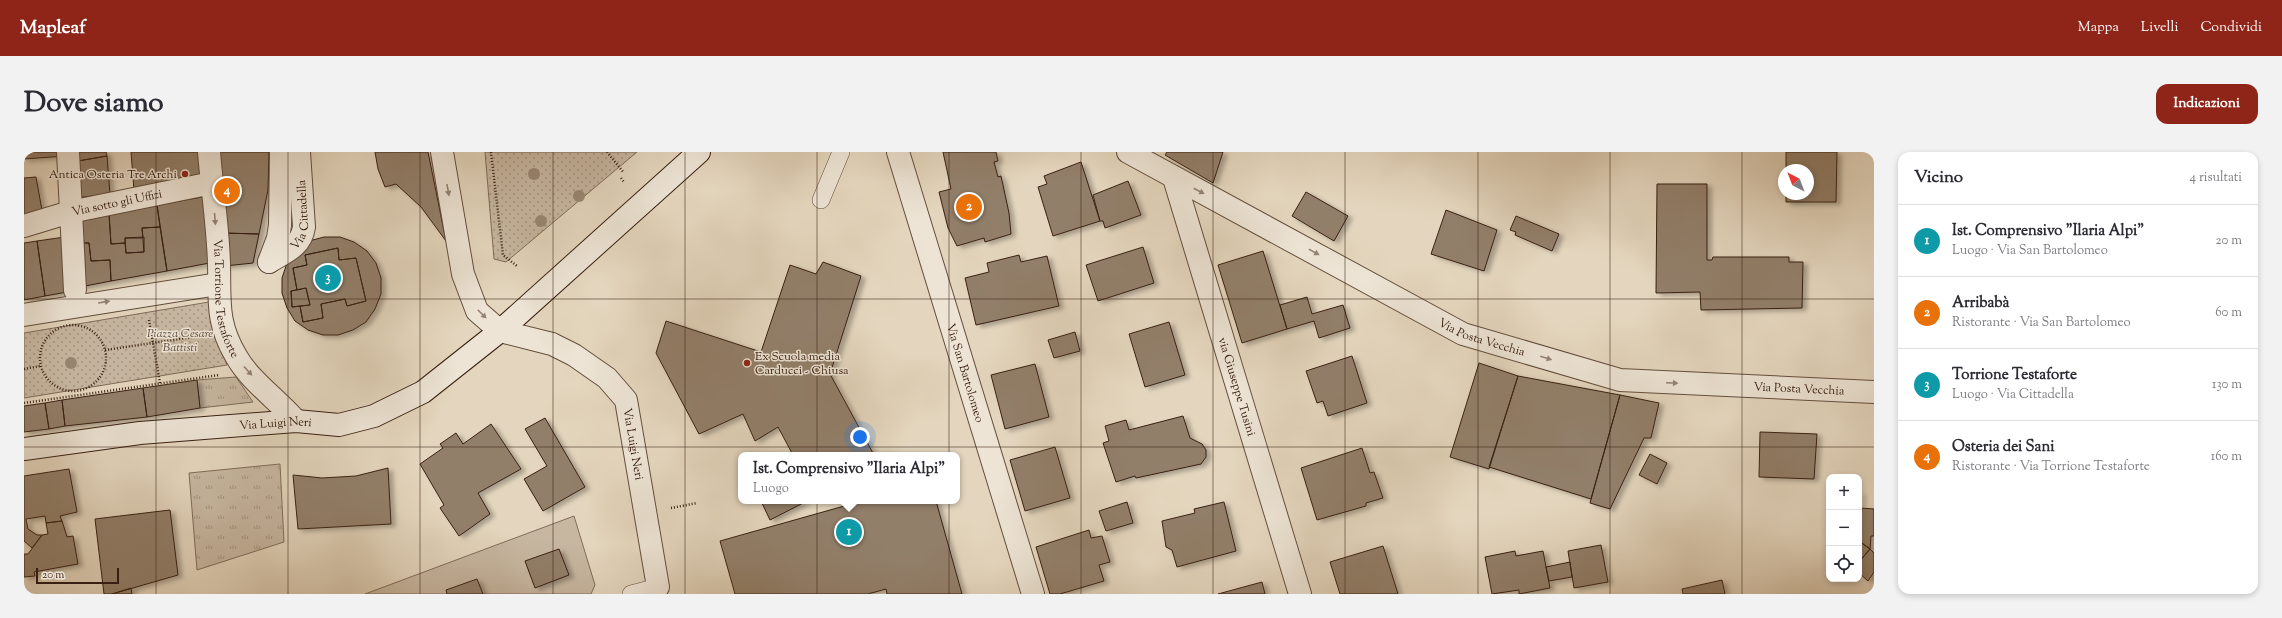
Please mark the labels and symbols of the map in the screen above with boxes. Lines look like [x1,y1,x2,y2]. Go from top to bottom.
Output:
north arrow [1778,164,1814,200]
place label: Antica Osteria Tre Archi [49,166,178,184]
marker: Antica Osteria Tre Archi [180,169,190,179]
pin: 4 [214,176,240,206]
street label: Via Cittadella [287,179,314,255]
one-way arrow [446,184,452,197]
street label: Via sotto gli Uffizi [70,185,164,221]
one-way arrow [1193,188,1205,195]
pin: 2 [956,192,982,222]
one-way arrow [212,213,219,225]
street label: Via Torrione Testaforte [208,239,243,362]
one-way arrow [1308,249,1320,256]
pin: 3 [315,263,341,293]
one-way arrow [98,299,110,305]
one-way arrow [477,310,487,319]
street label: Via Posta Vecchia [1435,314,1527,362]
street label: Via San Bartolomeo [941,321,988,425]
park label: Piazza Cesare Battisti [147,325,213,357]
street label: via Giuseppe Tusini [1213,335,1260,439]
place label: Ex Scuola media Carducci - Chiusa [755,348,849,380]
one-way arrow [1540,355,1552,361]
marker: Ex Scuola media Carducci - Chiusa [742,358,752,368]
one-way arrow [243,367,252,376]
street label: Via Posta Vecchia [1753,378,1845,401]
one-way arrow [1666,380,1679,386]
street label: Via Luigi Neri [618,407,648,482]
street label: Via Luigi Neri [239,413,313,435]
your location [850,427,870,447]
pin: 1 [836,517,862,547]
scale bar [36,566,119,585]

